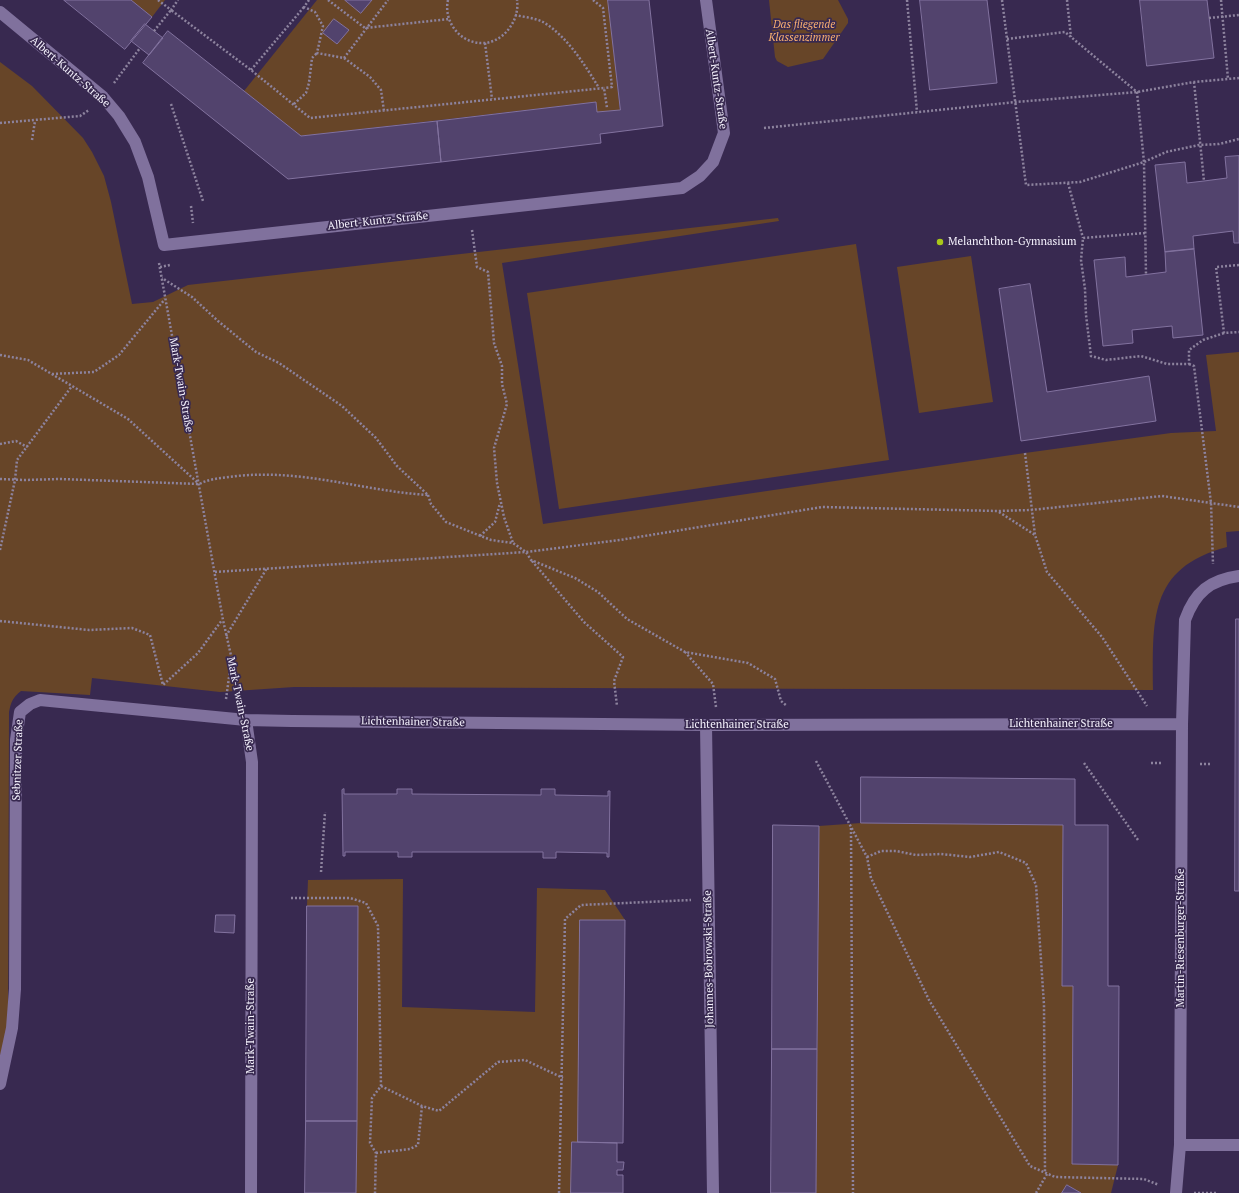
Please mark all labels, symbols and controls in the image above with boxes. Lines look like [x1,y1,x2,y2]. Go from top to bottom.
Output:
park label: Das fliegende Klassenzimmer [769,18,839,44]
street label: Albert-Kuntz-Straße [702,28,730,130]
street label: Albert-Kuntz-Straße [28,34,112,110]
street label: Albert-Kuntz-Straße [327,209,429,233]
place label: Melanchthon-Gymnasium [948,235,1076,249]
marker: Melanchthon-Gymnasium [935,237,945,247]
street label: Mark-Twain-Straße [166,337,196,433]
street label: Mark-Twain-Straße [224,656,256,752]
street label: Lichtenhainer Straße [361,714,465,730]
street label: Lichtenhainer Straße [1009,717,1113,731]
street label: Lichtenhainer Straße [685,718,789,732]
street label: Sebnitzer Straße [10,719,26,801]
street label: Martin-Riesenburger-Straße [1174,868,1188,1008]
street label: Johannes-Bobrowski-Straße [701,890,717,1028]
street label: Mark-Twain-Straße [244,978,258,1074]

